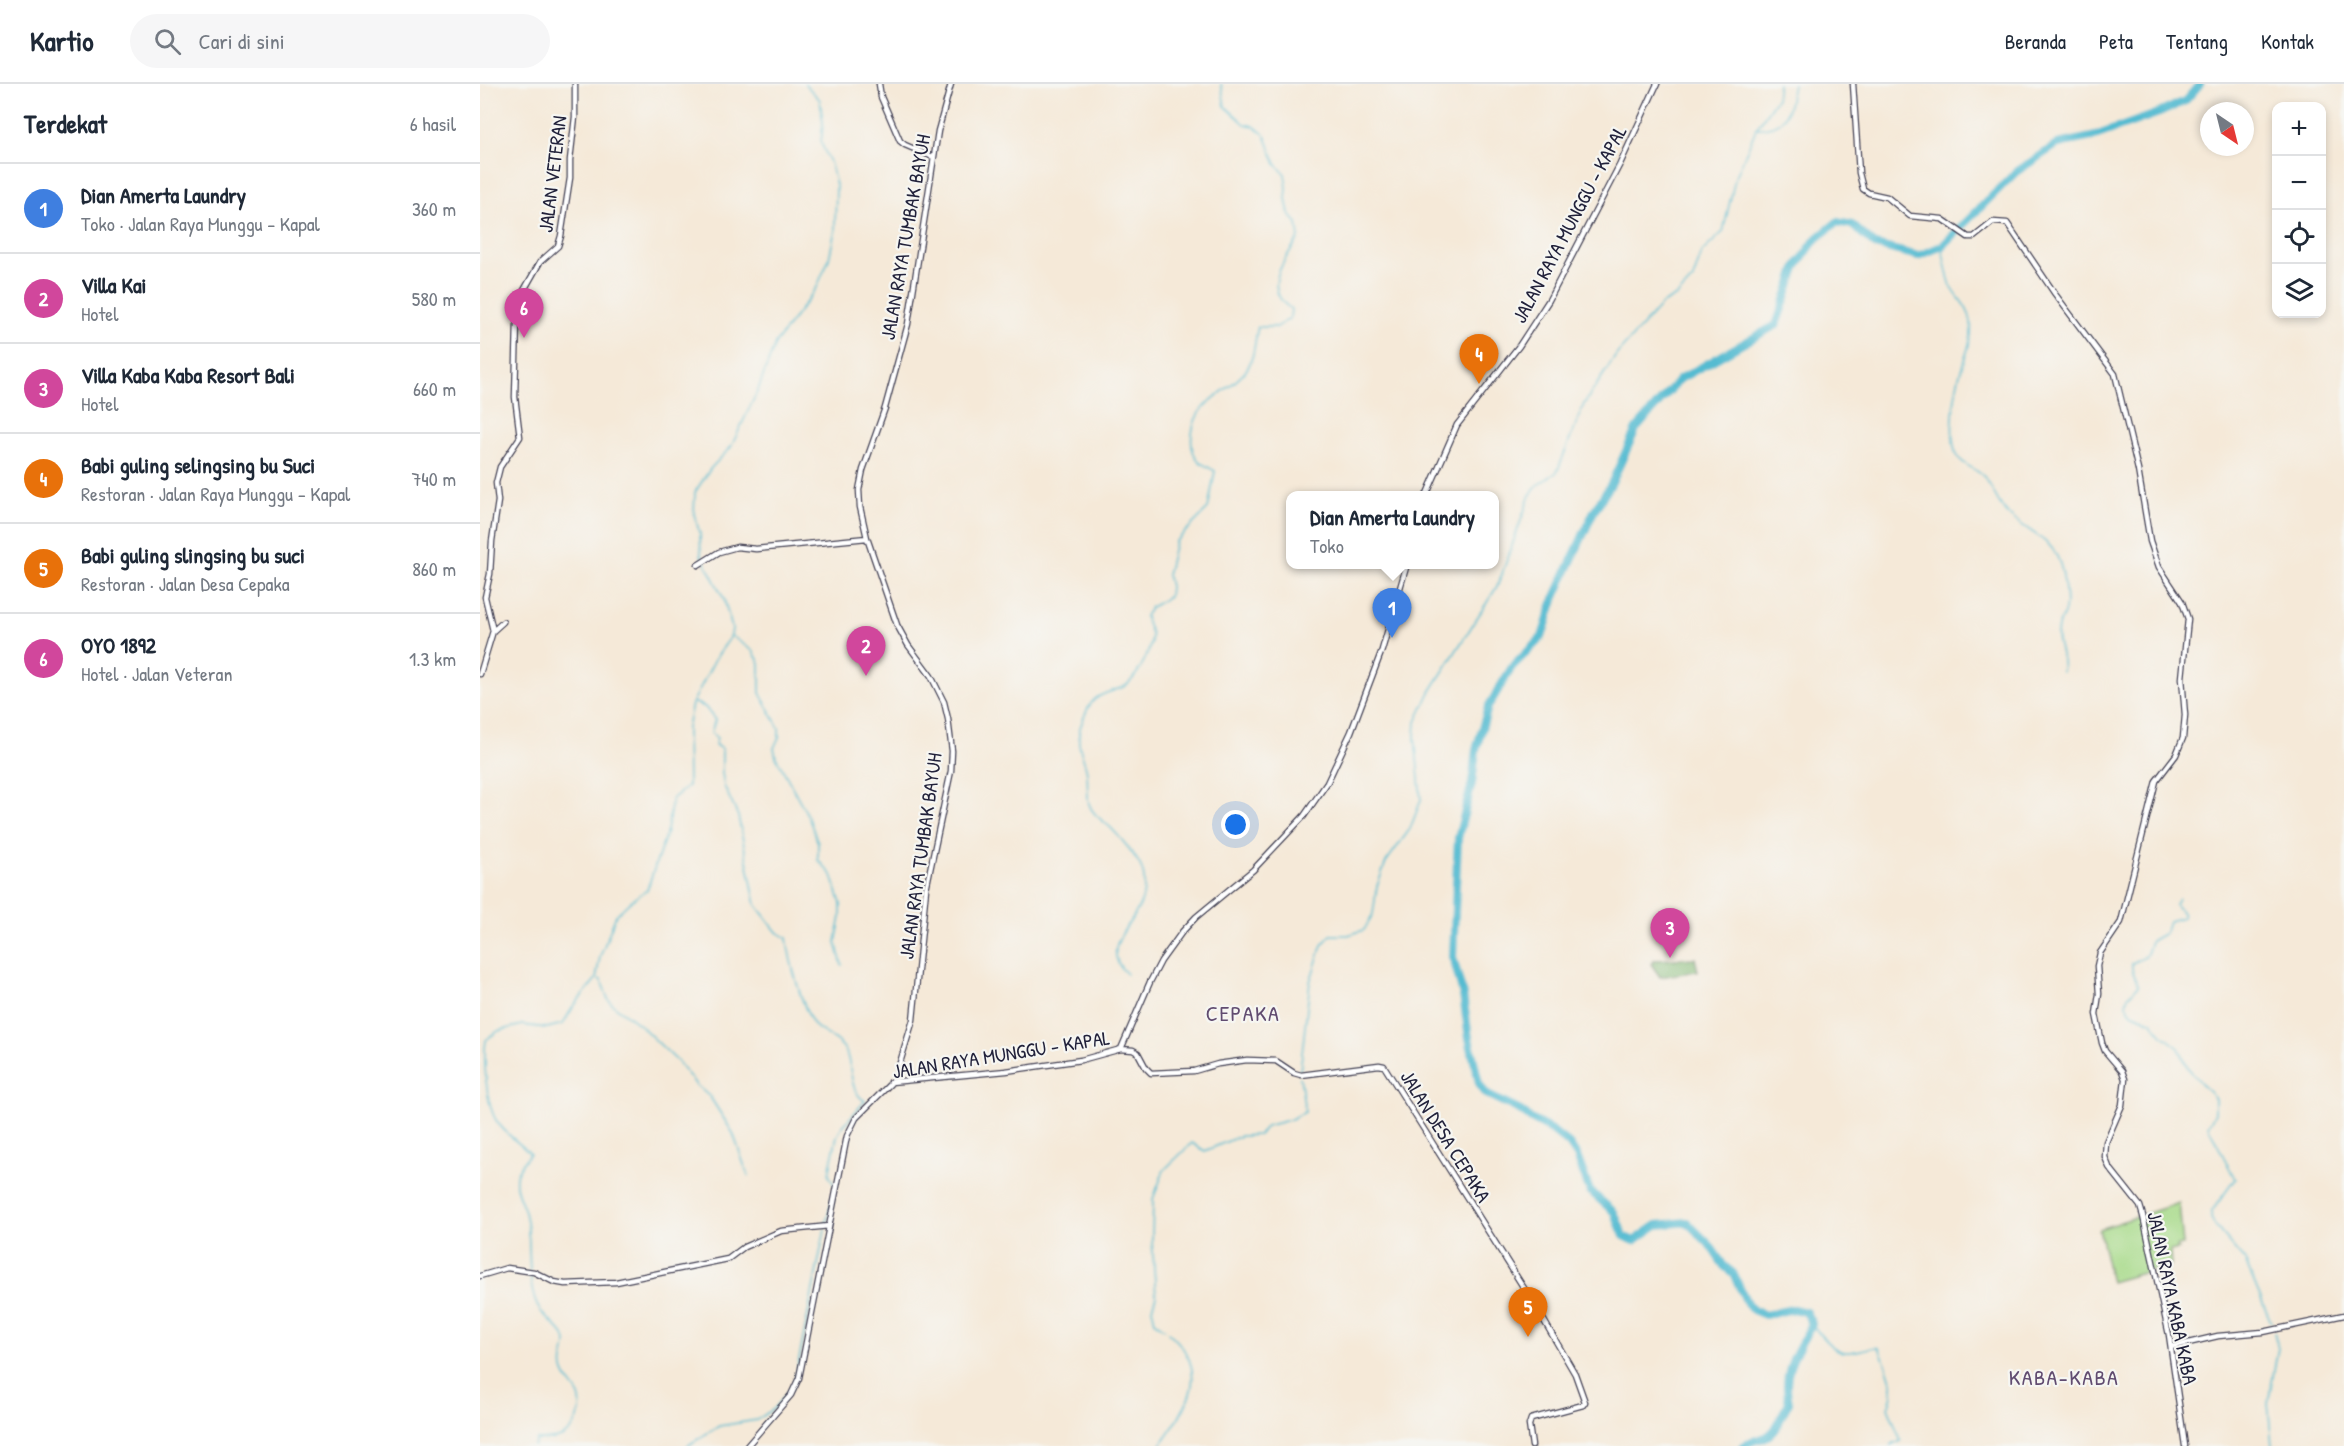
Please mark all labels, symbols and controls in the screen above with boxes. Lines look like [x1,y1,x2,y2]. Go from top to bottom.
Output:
search box [130,14,550,68]
text: Kartio [30,22,94,60]
icon: search [151,25,184,58]
text: Cari di sini [199,26,285,56]
text: Beranda [2005,27,2066,56]
text: Peta [2099,27,2133,56]
text: Tentang [2166,27,2228,56]
text: Kontak [2261,27,2314,56]
north arrow [2200,102,2254,156]
map controls [2272,102,2326,318]
button: + [2272,102,2326,156]
text: Terdekat [24,106,107,141]
text: 6 hasil [410,110,456,137]
street label: JALAN VETERAN [531,114,573,234]
street label: JALAN RAYA MUNGGU - KAPAL [1506,121,1632,327]
street label: JALAN RAYA TUMBAK BAYUH [874,132,936,342]
button: − [2272,156,2326,210]
text: Dian Amerta Laundry [81,180,246,210]
text: 1 [40,195,47,222]
text: 360 m [412,195,456,222]
text: Toko · Jalan Raya Munggu - Kapal [81,210,320,237]
button: locate [2272,210,2326,264]
button: layers [2272,264,2326,318]
text: Villa Kai [81,270,147,300]
text: 2 [39,285,48,312]
text: 580 m [412,285,456,312]
pin: 6 [504,288,543,338]
text: Hotel [81,300,119,327]
pin: 4 [1460,334,1498,384]
text: Villa Kaba Kaba Resort Bali [81,360,295,390]
text: 3 [39,375,48,402]
text: 660 m [413,375,456,402]
text: Hotel [81,390,119,417]
text: Babi guling selingsing bu Suci [81,450,315,480]
text: 4 [40,465,47,492]
text: 740 m [411,465,456,492]
text: Restoran · Jalan Raya Munggu - Kapal [81,480,350,507]
popup [1286,491,1499,569]
text: Dian Amerta Laundry [1310,502,1475,532]
text: Toko [1310,532,1344,559]
text: Babi guling slingsing bu suci [81,540,305,570]
text: 5 [39,555,48,582]
text: 860 m [412,555,456,582]
text: Restoran · Jalan Desa Cepaka [81,570,290,597]
pin: 1 [1372,588,1412,638]
pin: 2 [846,626,886,676]
text: OYO 1892 [81,630,156,660]
text: 6 [40,645,47,672]
text: 1.3 km [409,645,456,672]
text: Hotel · Jalan Veteran [81,660,232,687]
street label: JALAN RAYA TUMBAK BAYUH [892,751,948,961]
your location [1221,810,1250,839]
pin: 3 [1650,908,1690,958]
district label: CEPAKA [1206,998,1280,1028]
street label: JALAN RAYA MUNGGU - KAPAL [890,1023,1112,1085]
street label: JALAN DESA CEPAKA [1395,1065,1498,1207]
street label: JALAN RAYA KABA KABA [2141,1209,2205,1387]
pin: 5 [1508,1288,1548,1337]
district label: KABA-KABA [2009,1362,2119,1392]

